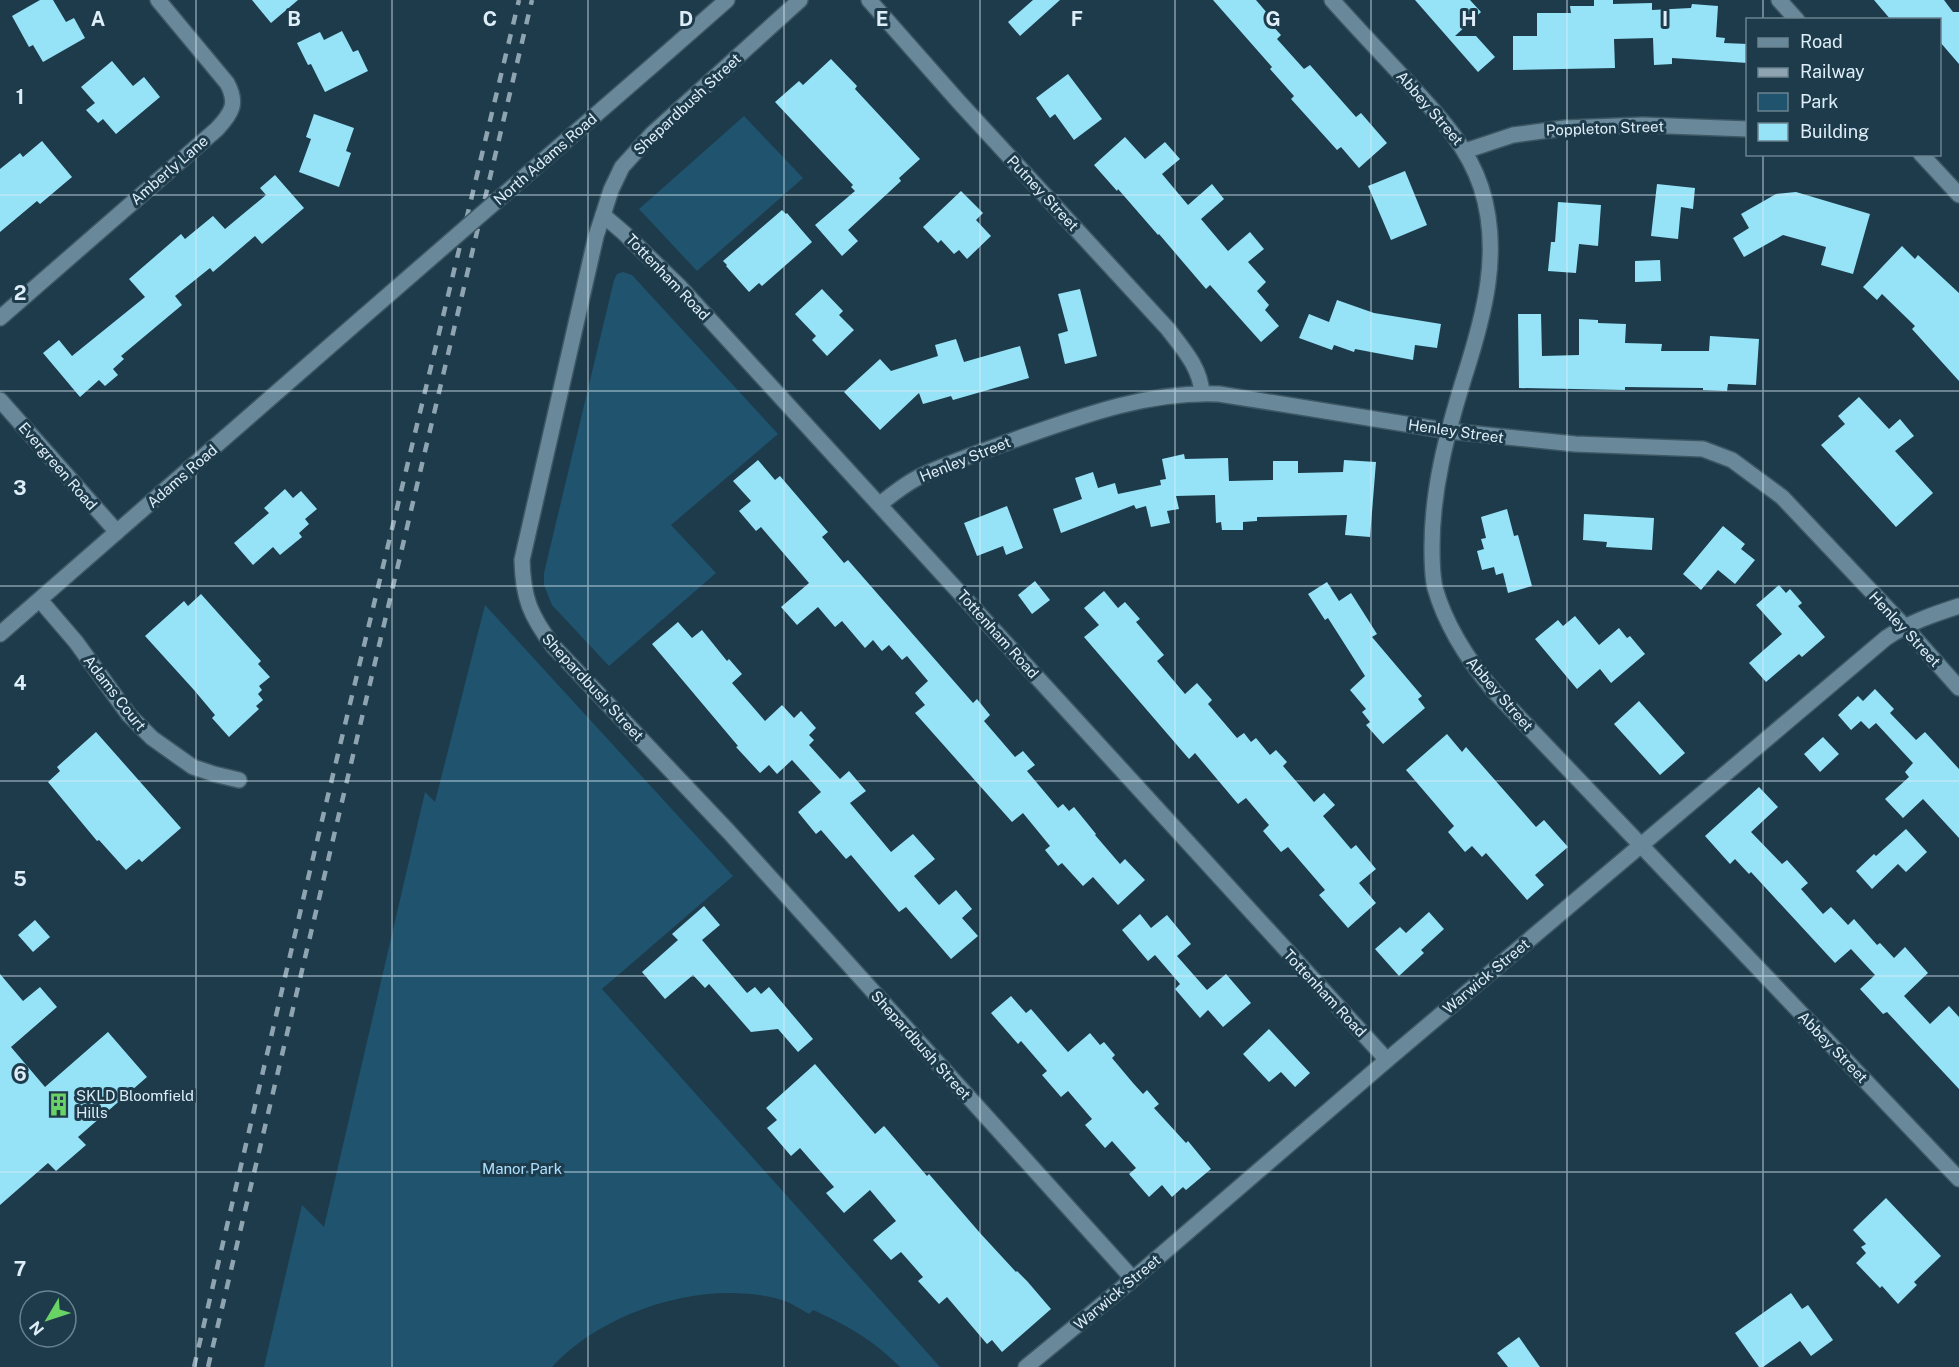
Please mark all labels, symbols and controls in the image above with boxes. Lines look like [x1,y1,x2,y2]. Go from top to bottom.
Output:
text: A [91,7,105,31]
text: B [287,7,301,31]
text: C [483,7,497,31]
text: D [679,7,693,31]
text: E [876,7,888,31]
text: F [1071,7,1083,31]
text: G [1265,7,1281,31]
text: H [1461,7,1477,31]
text: I [1662,7,1668,31]
legend [1746,18,1941,156]
text: Road [1800,31,1843,52]
street label: Shepardbush Street [630,50,744,158]
text: Railway [1800,61,1865,82]
street label: Abbey Street [1393,68,1467,149]
text: 1 [16,85,24,109]
text: Park [1800,91,1838,112]
street label: North Adams Road [490,110,600,208]
street label: Poppleton Street [1546,117,1665,139]
text: Building [1800,121,1869,142]
street label: Amberly Lane [127,132,211,208]
street label: Putney Street [1004,152,1082,234]
street label: Tottenham Road [623,230,713,324]
text: 2 [14,281,26,305]
street label: Henley Street [1407,416,1505,446]
street label: Evergreen Road [15,419,101,513]
street label: Henley Street [917,433,1013,485]
street label: Adams Road [143,441,221,511]
text: 3 [13,476,27,500]
street label: Tottenham Road [954,586,1042,682]
street label: Henley Street [1866,588,1944,670]
street label: Shepardbush Street [539,630,647,744]
street label: Adams Court [80,652,150,734]
street label: Abbey Street [1463,654,1537,735]
text: 4 [13,671,27,695]
text: 5 [13,867,27,891]
street label: Warwick Street [1439,935,1533,1017]
street label: Tottenham Road [1280,946,1370,1040]
street label: Shepardbush Street [868,987,974,1103]
street label: Abbey Street [1795,1008,1871,1086]
text: 6 [13,1062,27,1086]
place label: SKLD Bloomfield Hills [76,1087,194,1121]
building icon: SKLD Bloomfield Hills [45,1091,71,1117]
park label: Manor Park [482,1160,562,1177]
street label: Warwick Street [1070,1251,1164,1333]
text: 7 [14,1257,26,1281]
north arrow [18,1289,78,1349]
text: N [25,1317,48,1339]

